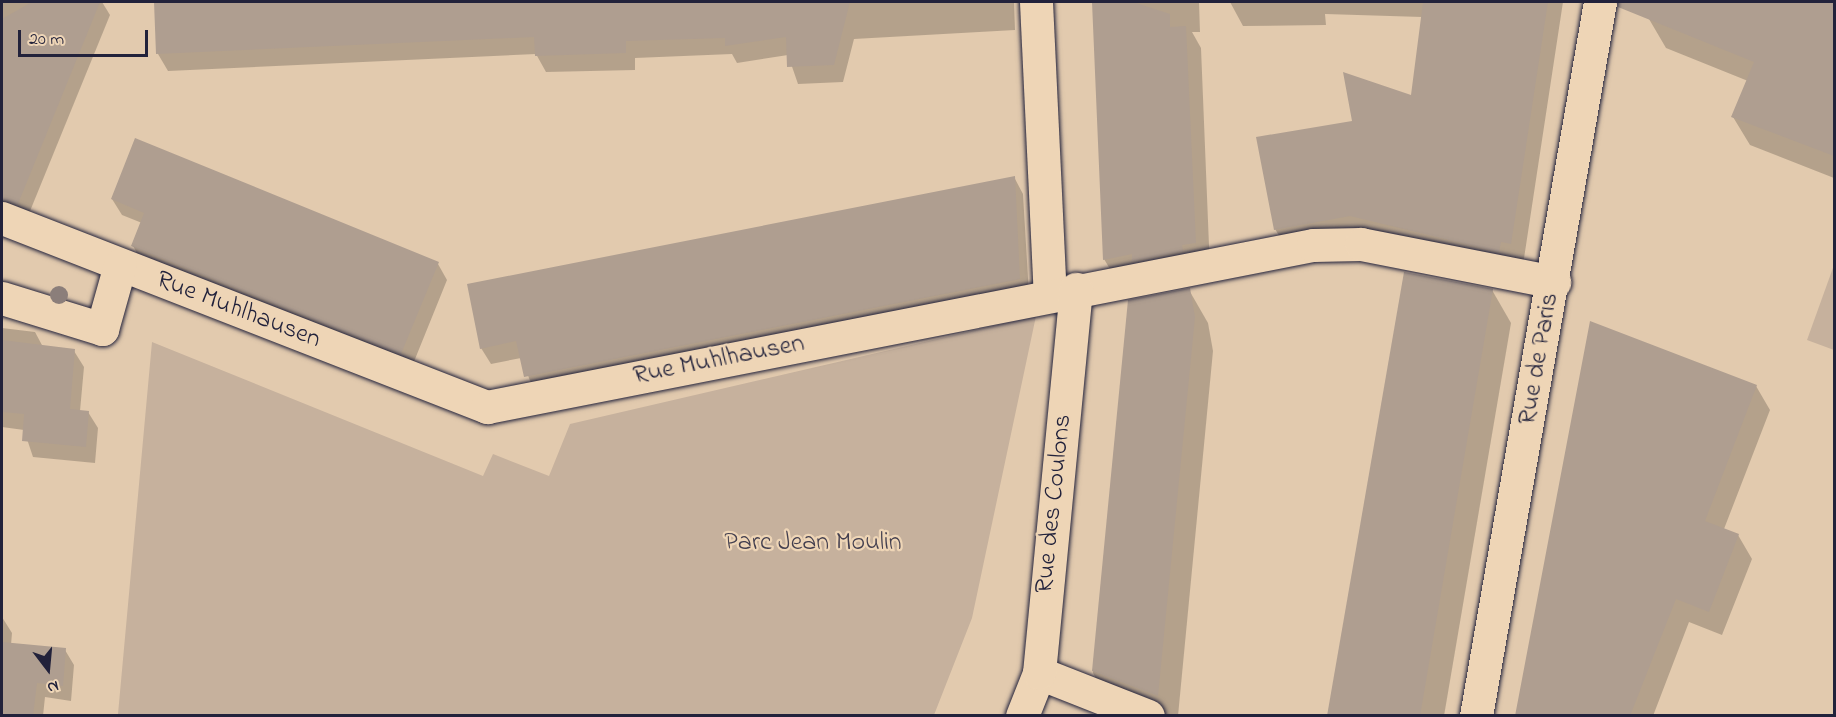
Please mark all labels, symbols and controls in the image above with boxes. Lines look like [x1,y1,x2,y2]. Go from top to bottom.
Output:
scale bar [21,18,152,56]
text: 20 m [29,27,64,53]
street label: Rue Muhlhausen [151,265,325,357]
street label: Rue de Paris [1513,291,1567,427]
street label: Rue Muhlhausen [631,329,807,393]
street label: Rue des Coulons [1030,413,1080,595]
park label: Parc Jean Moulin [724,528,902,560]
north arrow [18,639,78,699]
text: N [44,673,61,699]

